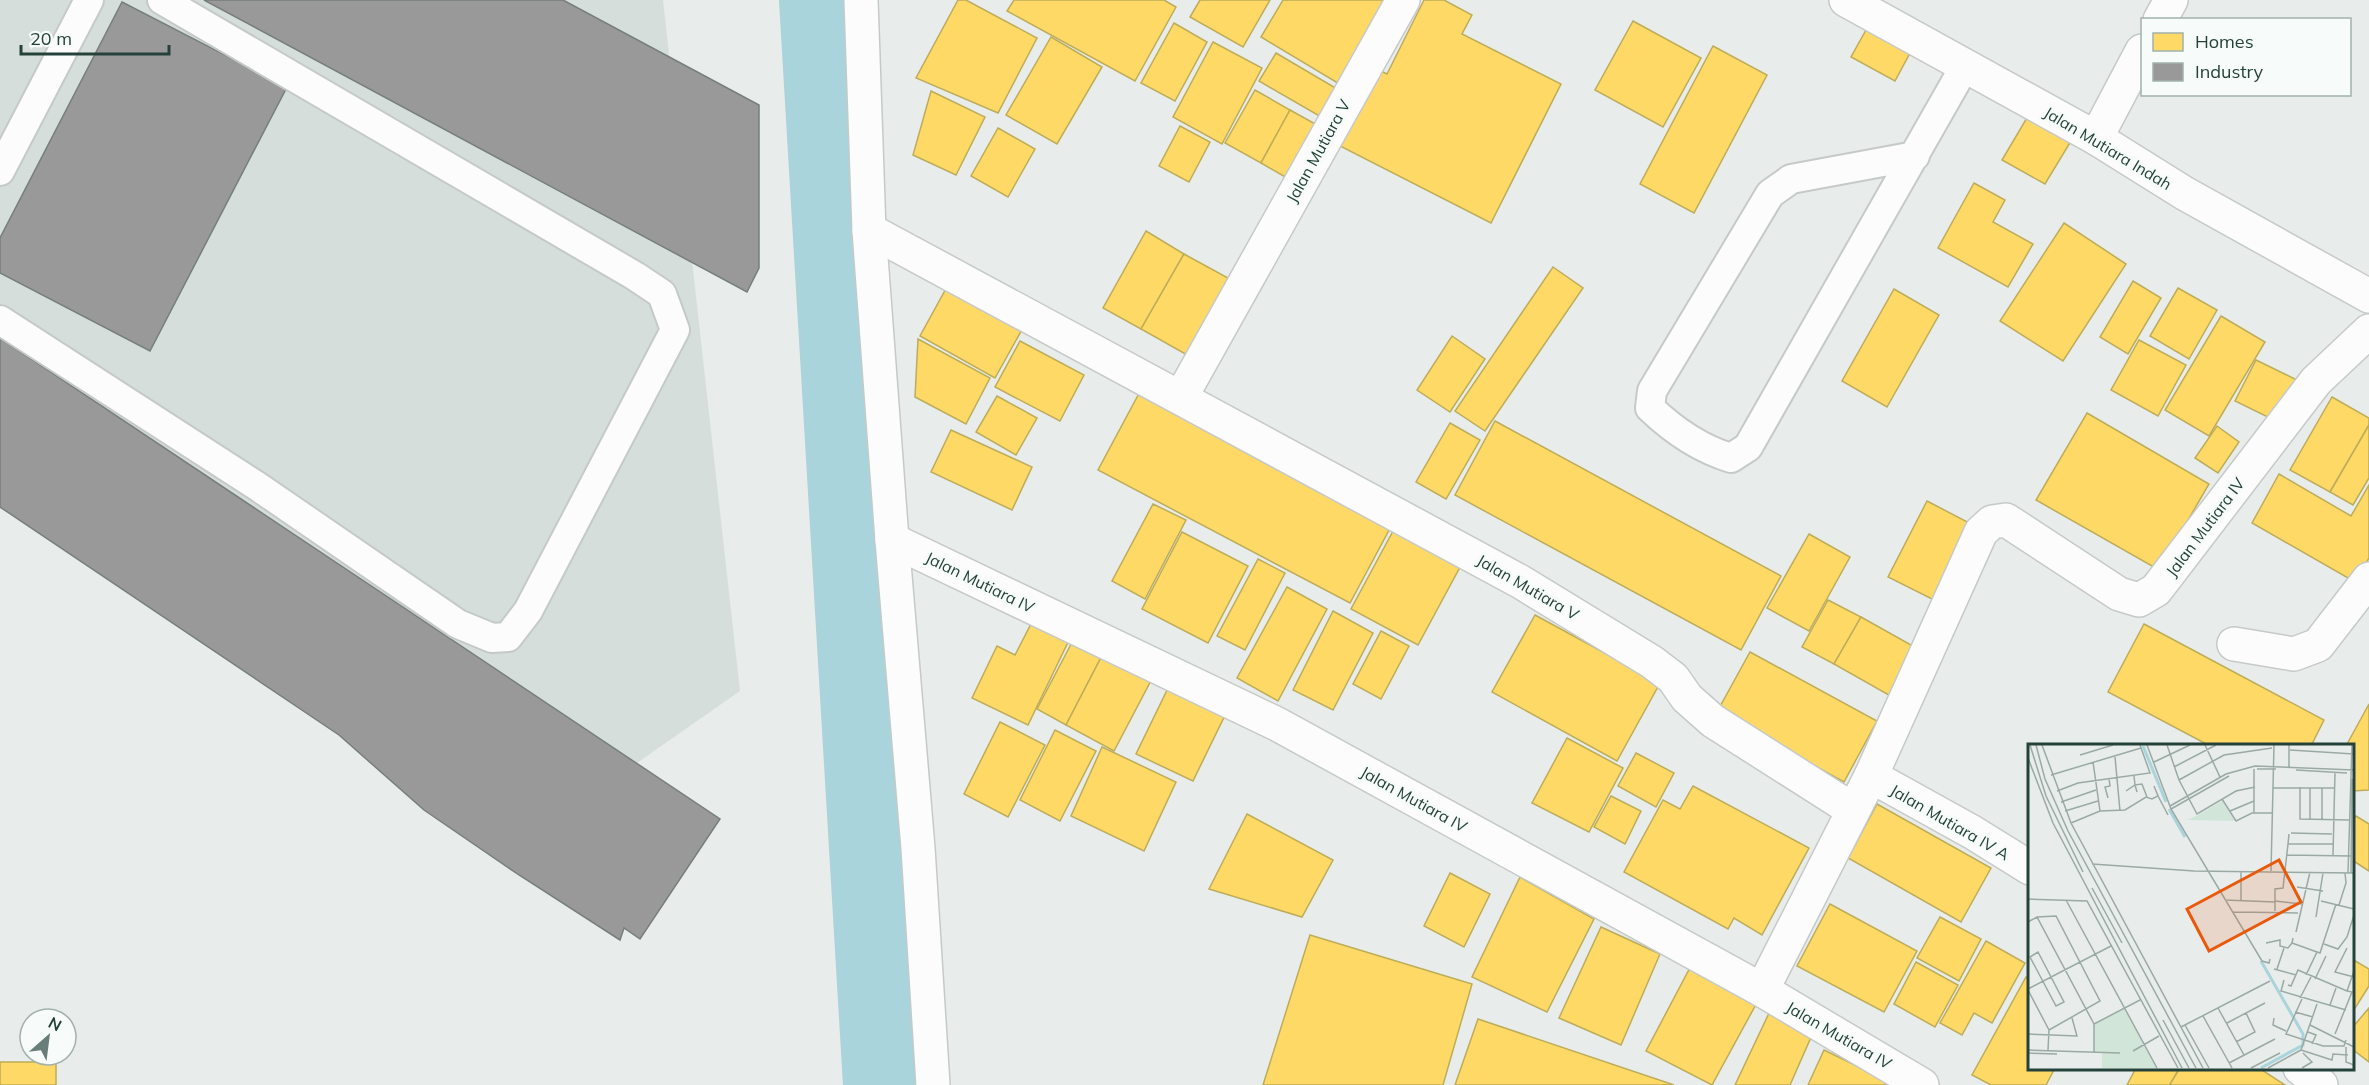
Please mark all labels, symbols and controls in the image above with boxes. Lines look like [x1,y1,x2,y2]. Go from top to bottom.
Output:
scale bar [21,18,170,56]
legend [2141,18,2351,96]
text: 20 m [30,27,72,50]
text: Homes [2195,30,2254,53]
text: Industry [2195,60,2264,83]
street label: Jalan Mutiara V [1282,95,1355,206]
street label: Jalan Mutiara Indah [2041,102,2175,194]
street label: Jalan Mutiara IV [2161,473,2249,580]
street label: Jalan Mutiara IV [922,547,1038,617]
street label: Jalan Mutiara V [1473,550,1583,625]
inset map [2028,744,2354,1070]
street label: Jalan Mutiara IV [1357,762,1471,837]
street label: Jalan Mutiara IV A [1887,780,2013,864]
street label: Jalan Mutiara IV [1783,997,1896,1074]
north arrow [18,1007,78,1067]
text: N [45,1012,65,1035]

